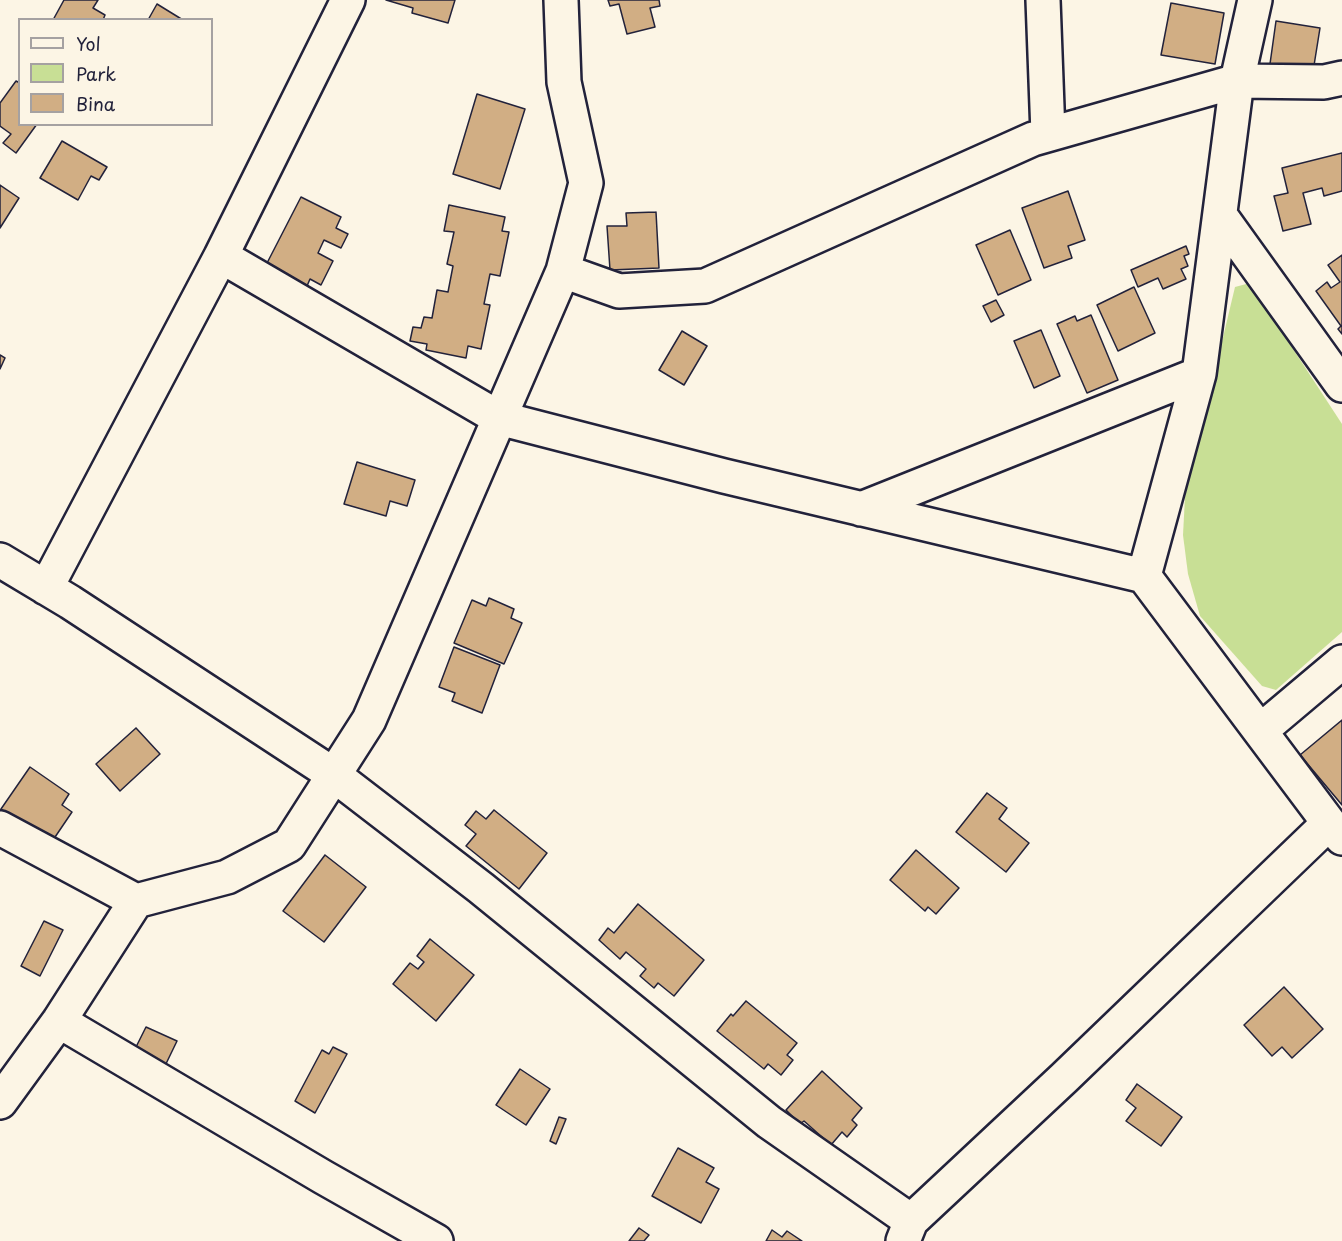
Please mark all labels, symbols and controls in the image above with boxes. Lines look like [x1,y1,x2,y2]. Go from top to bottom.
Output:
legend [18,18,213,126]
text: Yol [76,30,101,57]
text: Park [76,60,116,87]
text: Bina [76,90,115,117]

